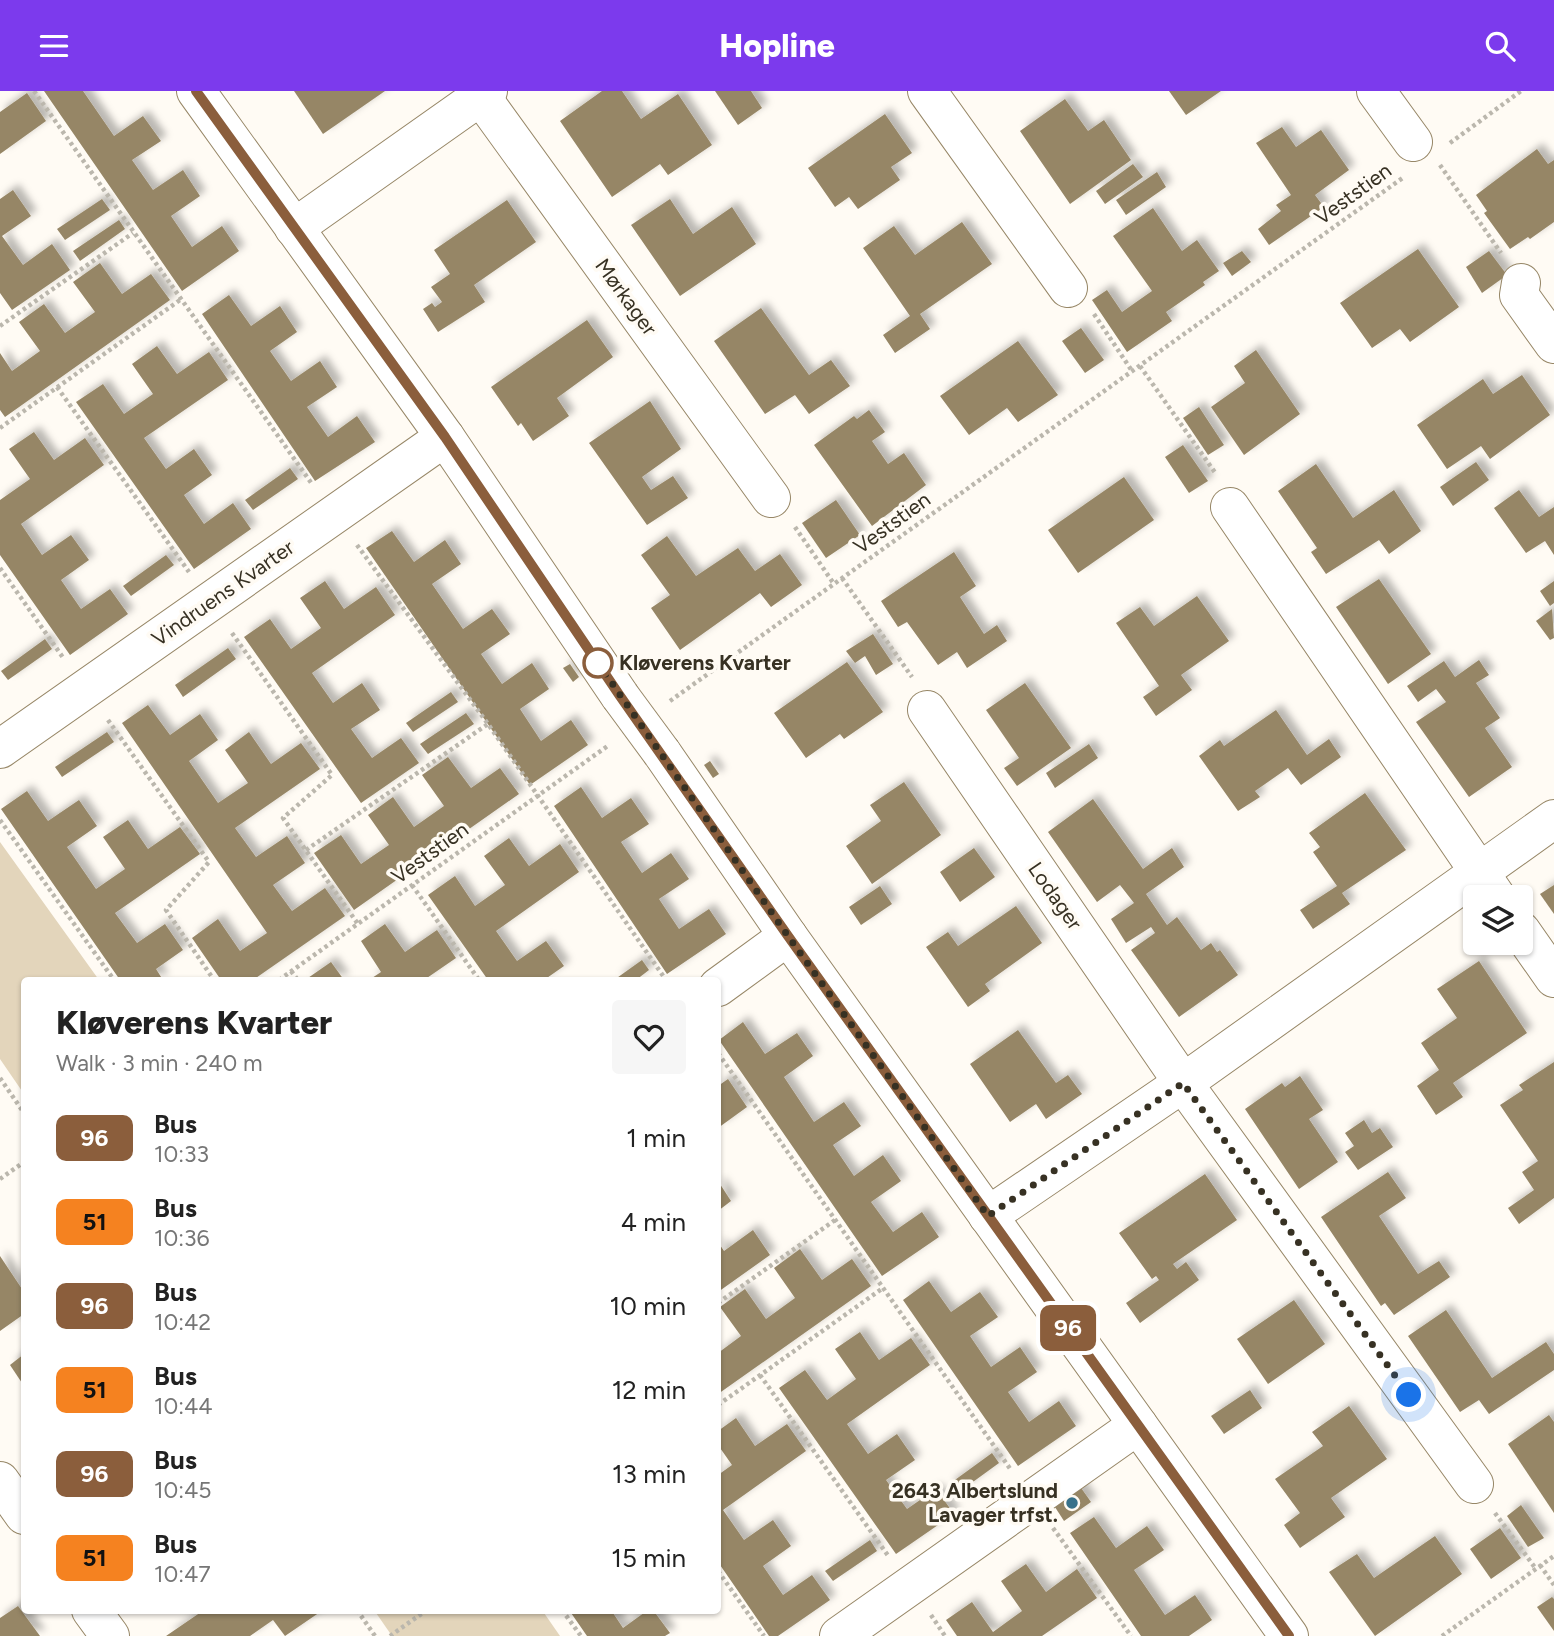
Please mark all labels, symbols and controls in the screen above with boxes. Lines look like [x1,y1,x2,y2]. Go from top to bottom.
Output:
icon: menu [35,27,73,65]
text: Hopline [719,27,835,65]
icon: search [1481,27,1519,65]
street label: Veststien [1309,157,1396,230]
street label: Mørkager [590,254,663,340]
street label: Veststien [848,486,935,559]
street label: Vindruens Kvarter [147,534,299,651]
marker: Kløverens Kvarter [583,648,613,678]
place label: Kløverens Kvarter [619,650,791,675]
street label: Veststien [386,816,473,889]
street label: Lodager [1023,857,1088,934]
map controls [1463,885,1533,955]
button: layers [1463,885,1533,955]
button: heart [612,1000,686,1074]
text: Kløverens Kvarter [56,1003,332,1042]
text: Walk · 3 min · 240 m [56,1049,263,1077]
text: Bus [154,1108,197,1140]
text: 1 min [626,1122,686,1154]
text: 96 [81,1123,108,1152]
text: 10:33 [154,1140,209,1168]
text: Bus [154,1192,197,1224]
text: 4 min [621,1206,686,1238]
text: 51 [82,1207,107,1236]
text: 10:36 [154,1224,210,1252]
text: Bus [154,1276,197,1308]
text: 10 min [610,1290,686,1322]
text: 96 [81,1291,108,1320]
line badge: 96 [1036,1305,1100,1351]
text: 10:42 [154,1308,211,1336]
text: 96 [1054,1313,1082,1342]
text: Bus [154,1360,197,1392]
text: 12 min [612,1374,686,1406]
text: 51 [82,1375,107,1404]
your location [1391,1377,1426,1412]
text: 10:44 [154,1392,213,1420]
text: Bus [154,1444,197,1476]
text: 13 min [612,1458,686,1490]
text: 96 [81,1459,108,1488]
text: 10:45 [154,1476,212,1504]
place label: 2643 Albertslund Lavager trfst. [892,1478,1058,1527]
marker: 2643 Albertslund Lavager trfst. [1064,1495,1080,1511]
text: Bus [154,1528,197,1560]
text: 15 min [611,1542,686,1574]
text: 51 [82,1543,107,1572]
text: 10:47 [154,1560,211,1588]

